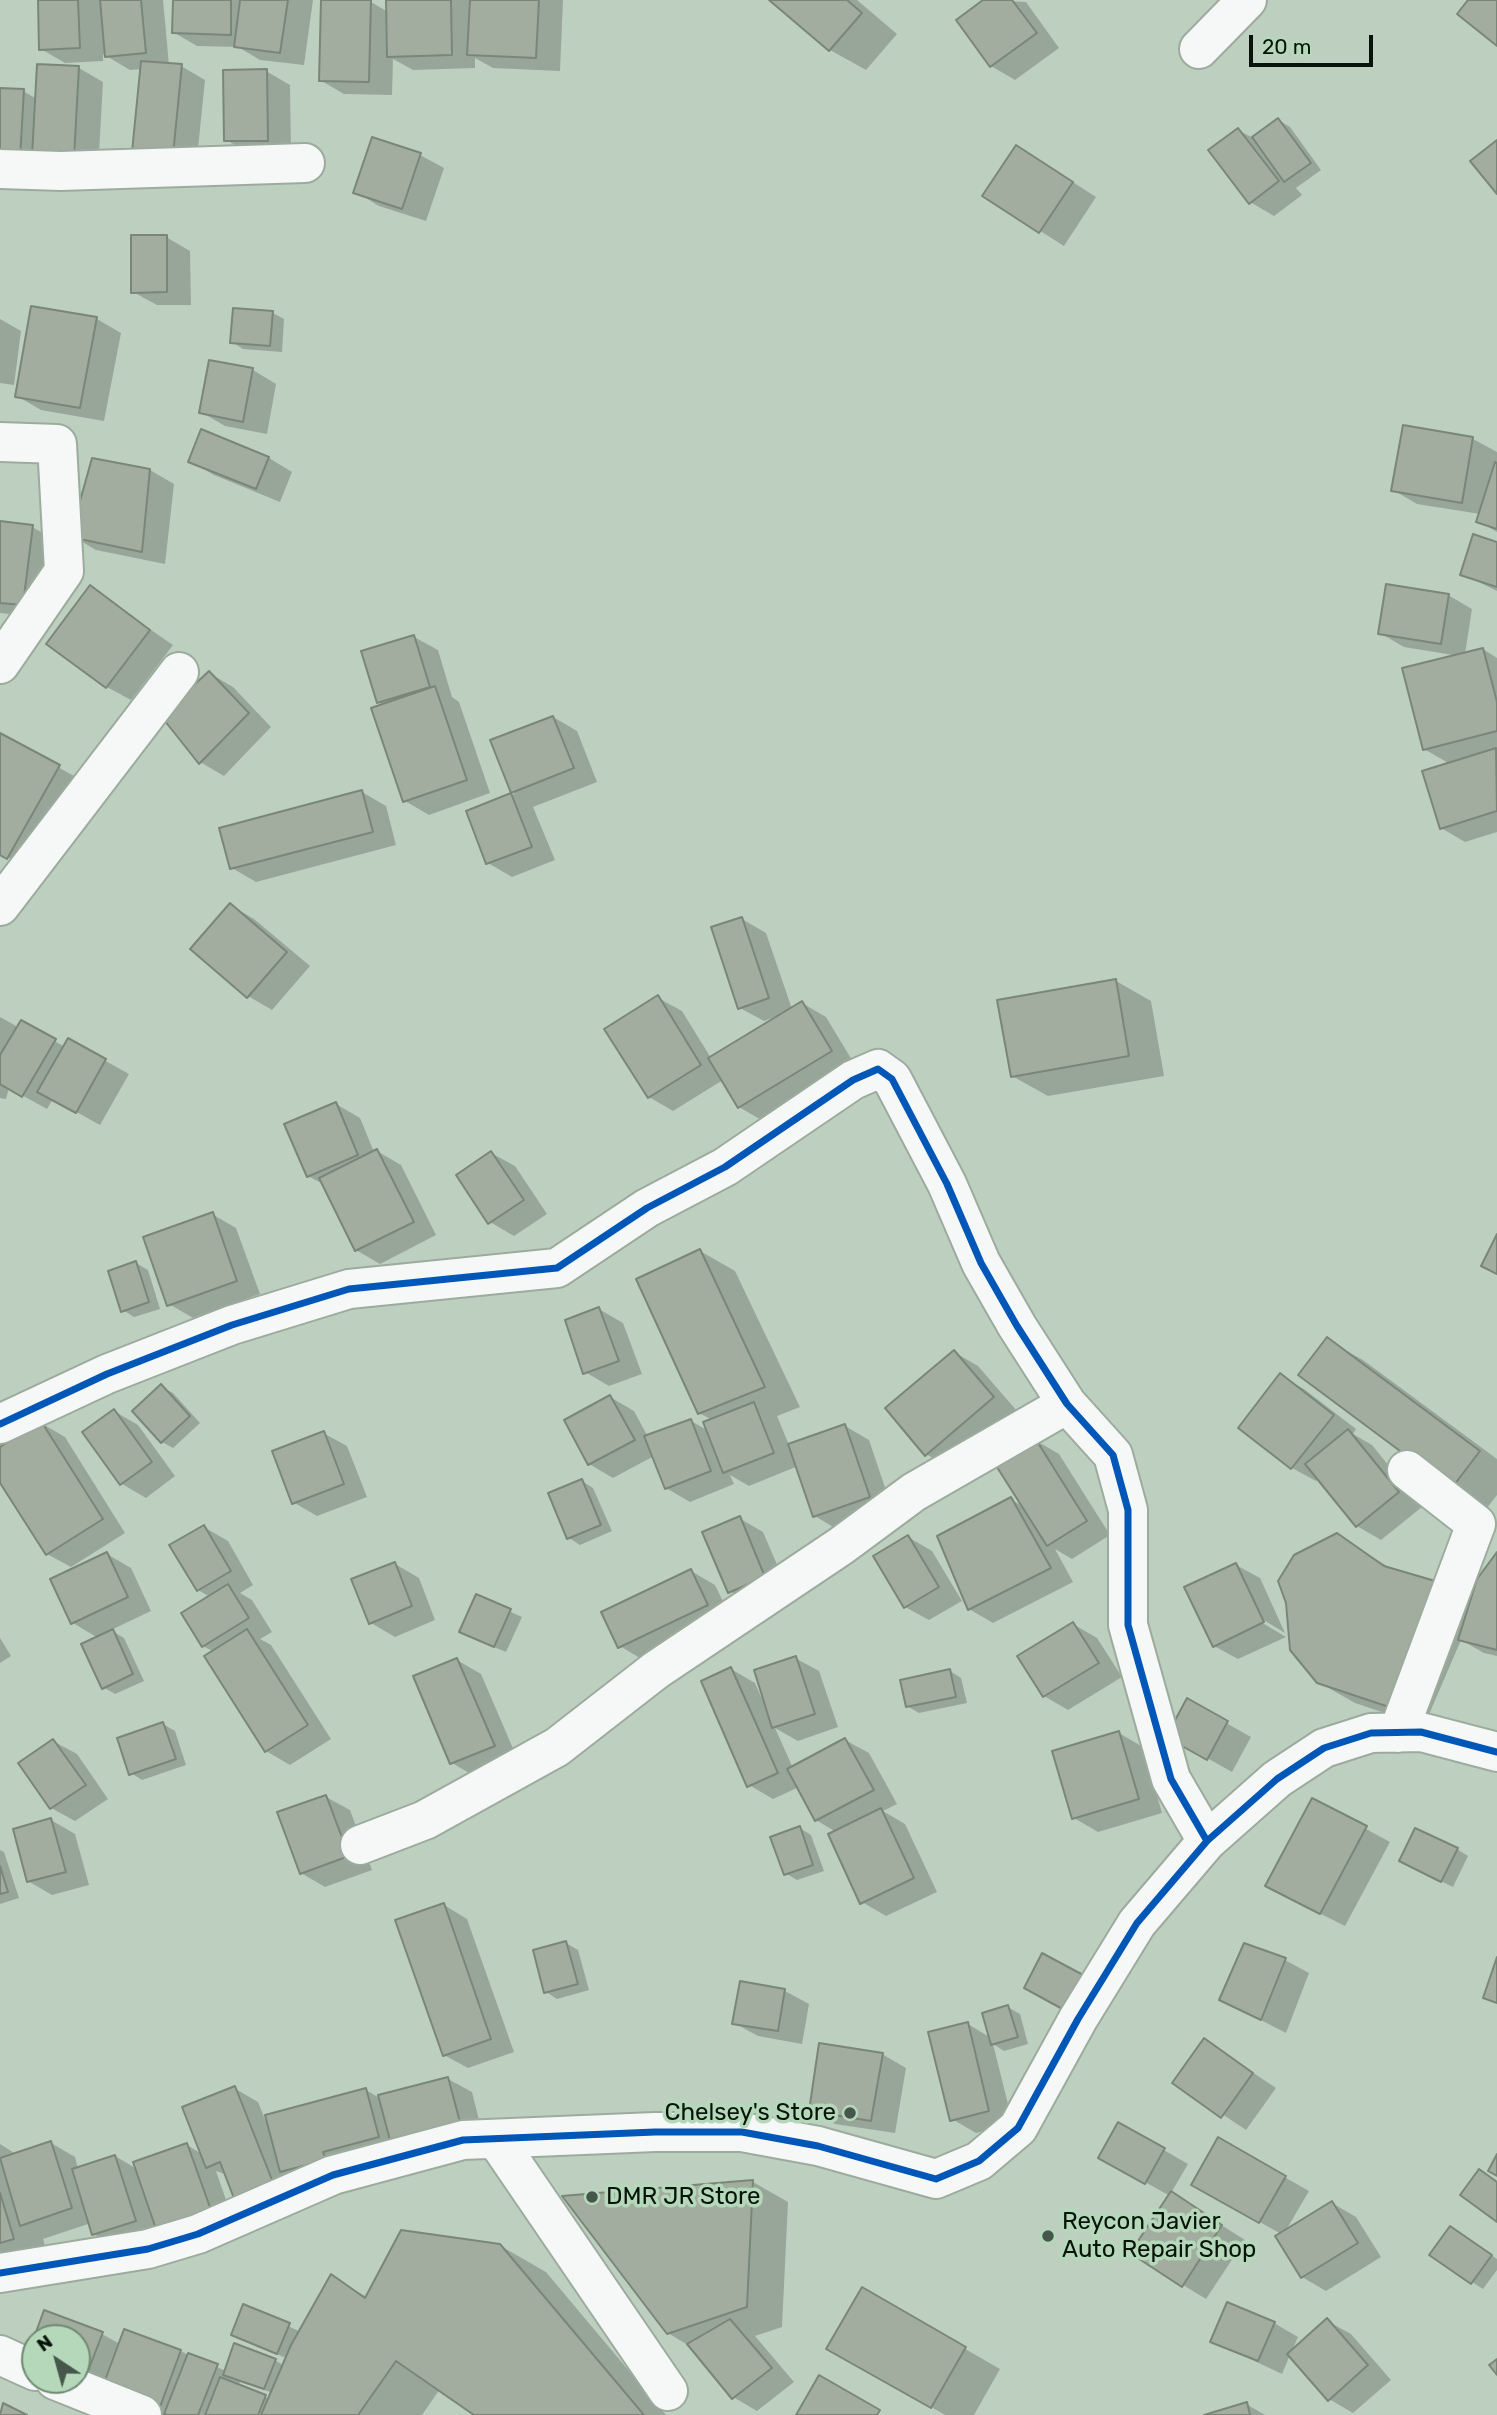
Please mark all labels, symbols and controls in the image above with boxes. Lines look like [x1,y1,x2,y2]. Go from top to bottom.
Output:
scale bar [1252,21,1376,65]
text: 20 m [1262,34,1311,59]
place label: Chelsey's Store [664,2099,836,2127]
marker: Chelsey's Store [842,2105,858,2121]
place label: DMR JR Store [606,2183,760,2211]
marker: DMR JR Store [584,2189,600,2205]
place label: Reycon Javier Auto Repair Shop [1062,2208,1256,2264]
marker: Reycon Javier Auto Repair Shop [1040,2228,1056,2244]
north arrow [21,2324,91,2394]
text: N [32,2330,57,2357]

